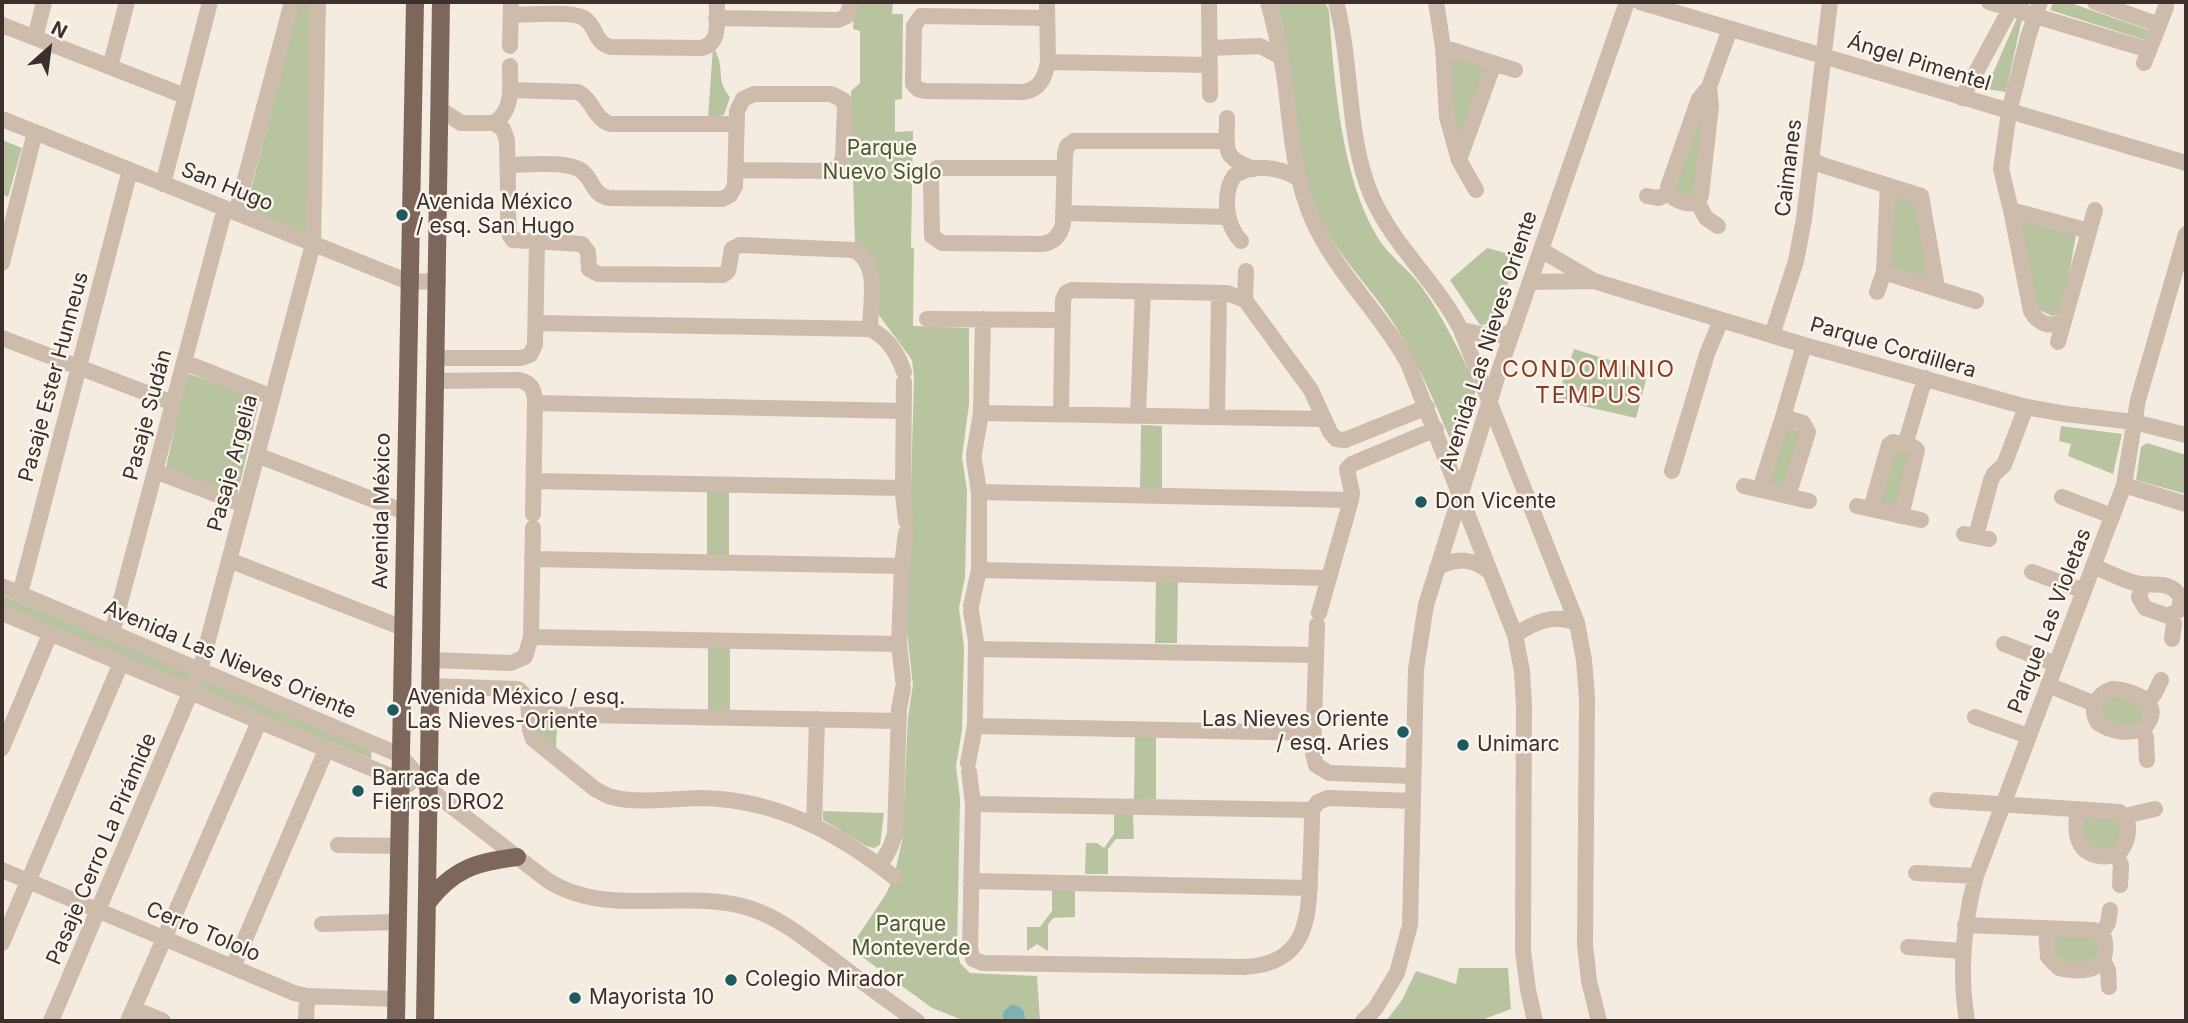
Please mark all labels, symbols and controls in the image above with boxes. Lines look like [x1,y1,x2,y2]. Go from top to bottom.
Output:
north arrow [14,14,84,84]
text: N [47,16,71,44]
street label: Ángel Pimentel [1844,29,1994,97]
street label: Caimanes [1771,118,1807,218]
park label: Parque Nuevo Siglo [822,136,942,186]
street label: San Hugo [177,157,277,217]
place label: Avenida México / esq. San Hugo [416,190,575,240]
marker: Avenida México / esq. San Hugo [394,207,410,223]
street label: Avenida Las Nieves Oriente [1435,208,1543,474]
street label: Pasaje Ester Hunneus [14,269,94,485]
street label: Parque Cordillera [1807,312,1979,384]
street label: Pasaje Sudán [118,347,178,483]
district label: CONDOMINIO TEMPUS [1503,356,1675,410]
street label: Pasaje Argelia [203,392,263,534]
street label: Avenida México [368,432,396,590]
place label: Don Vicente [1435,489,1556,515]
marker: Don Vicente [1413,494,1429,510]
street label: Parque Las Violetas [2003,525,2097,717]
street label: Avenida Las Nieves Oriente [100,595,360,725]
place label: Avenida México / esq. Las Nieves-Oriente [407,685,625,735]
marker: Avenida México / esq. Las Nieves-Oriente [385,702,401,718]
place label: Las Nieves Oriente / esq. Aries [1202,707,1389,757]
marker: Las Nieves Oriente / esq. Aries [1395,724,1411,740]
street label: Pasaje Cerro La Pirámide [42,729,162,969]
place label: Unimarc [1477,732,1560,758]
marker: Unimarc [1455,737,1471,753]
place label: Barraca de Fierros DRO2 [372,766,505,816]
marker: Barraca de Fierros DRO2 [350,783,366,799]
street label: Cerro Tololo [142,897,264,967]
park label: Parque Monteverde [852,912,970,962]
place label: Colegio Mirador [745,967,904,993]
marker: Colegio Mirador [723,972,739,988]
place label: Mayorista 10 [589,985,714,1011]
marker: Mayorista 10 [567,990,583,1006]

